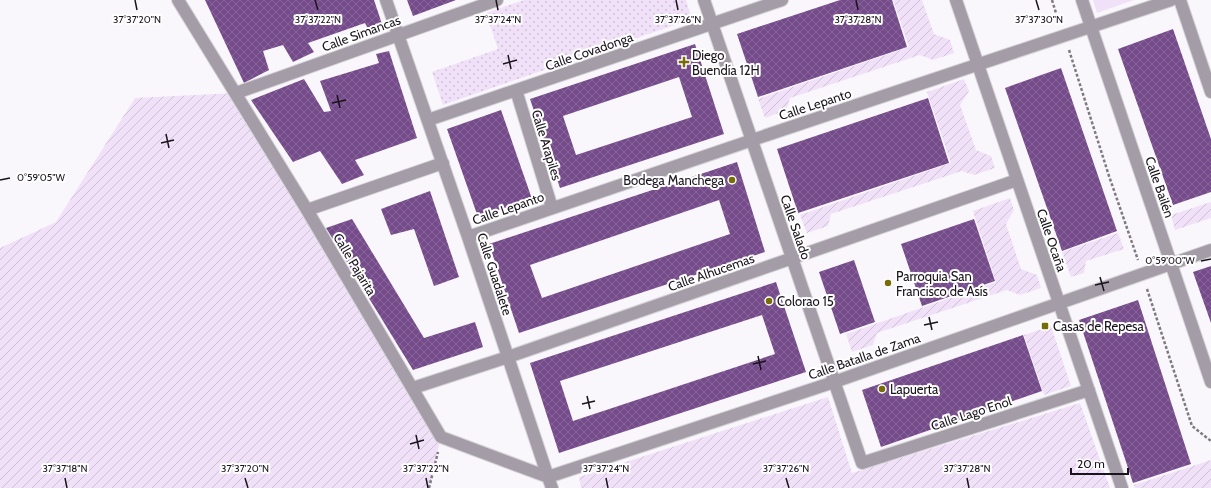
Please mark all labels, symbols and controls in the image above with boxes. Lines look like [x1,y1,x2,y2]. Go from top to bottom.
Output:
street label: Calle Simancas [319,11,403,55]
text: 37°37'20"N [113,13,161,26]
text: 37°37'22"N [295,13,341,26]
text: 37°37'24"N [475,13,521,26]
text: 37°37'26"N [655,13,701,26]
text: 37°37'28"N [834,13,882,26]
text: 37°37'30"N [1015,13,1063,26]
street label: Calle Covadonga [543,28,636,73]
place label: Diego Buendía 12H [692,47,760,78]
marker: Diego Buendía 12H [679,57,689,67]
street label: Calle Lepanto [777,85,853,123]
street label: Calle Arapiles [529,108,566,183]
street label: Calle Bailén [1142,154,1178,220]
text: 0°59'05"W [17,171,65,184]
place label: Bodega Manchega [623,172,725,188]
marker: Bodega Manchega [727,175,737,185]
street label: Calle Lepanto [470,188,546,228]
street label: Calle Salado [777,193,815,261]
street label: Calle Ocaña [1034,206,1070,274]
street label: Calle Pajarita [329,230,380,299]
street label: Calle Guadalete [474,231,516,318]
street label: Calle Alhucemas [666,250,757,294]
text: 0°59'00"W [1145,254,1195,267]
place label: Parroquia San Francisco de Asís [896,268,989,299]
marker: Parroquia San Francisco de Asís [883,278,893,288]
place label: Colorao 15 [777,293,834,309]
marker: Colorao 15 [764,296,774,306]
place label: Casas de Repesa [1053,318,1145,334]
marker: Casas de Repesa [1040,321,1050,331]
street label: Calle Batalla de Zama [806,329,923,383]
place label: Lapuerta [890,381,939,397]
marker: Lapuerta [877,384,887,394]
street label: Calle Lago Enol [929,392,1013,434]
scale bar [1071,450,1128,476]
text: 20 m [1077,456,1105,471]
text: 37°37'18"N [42,462,88,475]
text: 37°37'20"N [221,462,269,475]
text: 37°37'22"N [403,462,449,475]
text: 37°37'24"N [583,462,629,475]
text: 37°37'26"N [763,462,809,475]
text: 37°37'28"N [943,462,991,475]

